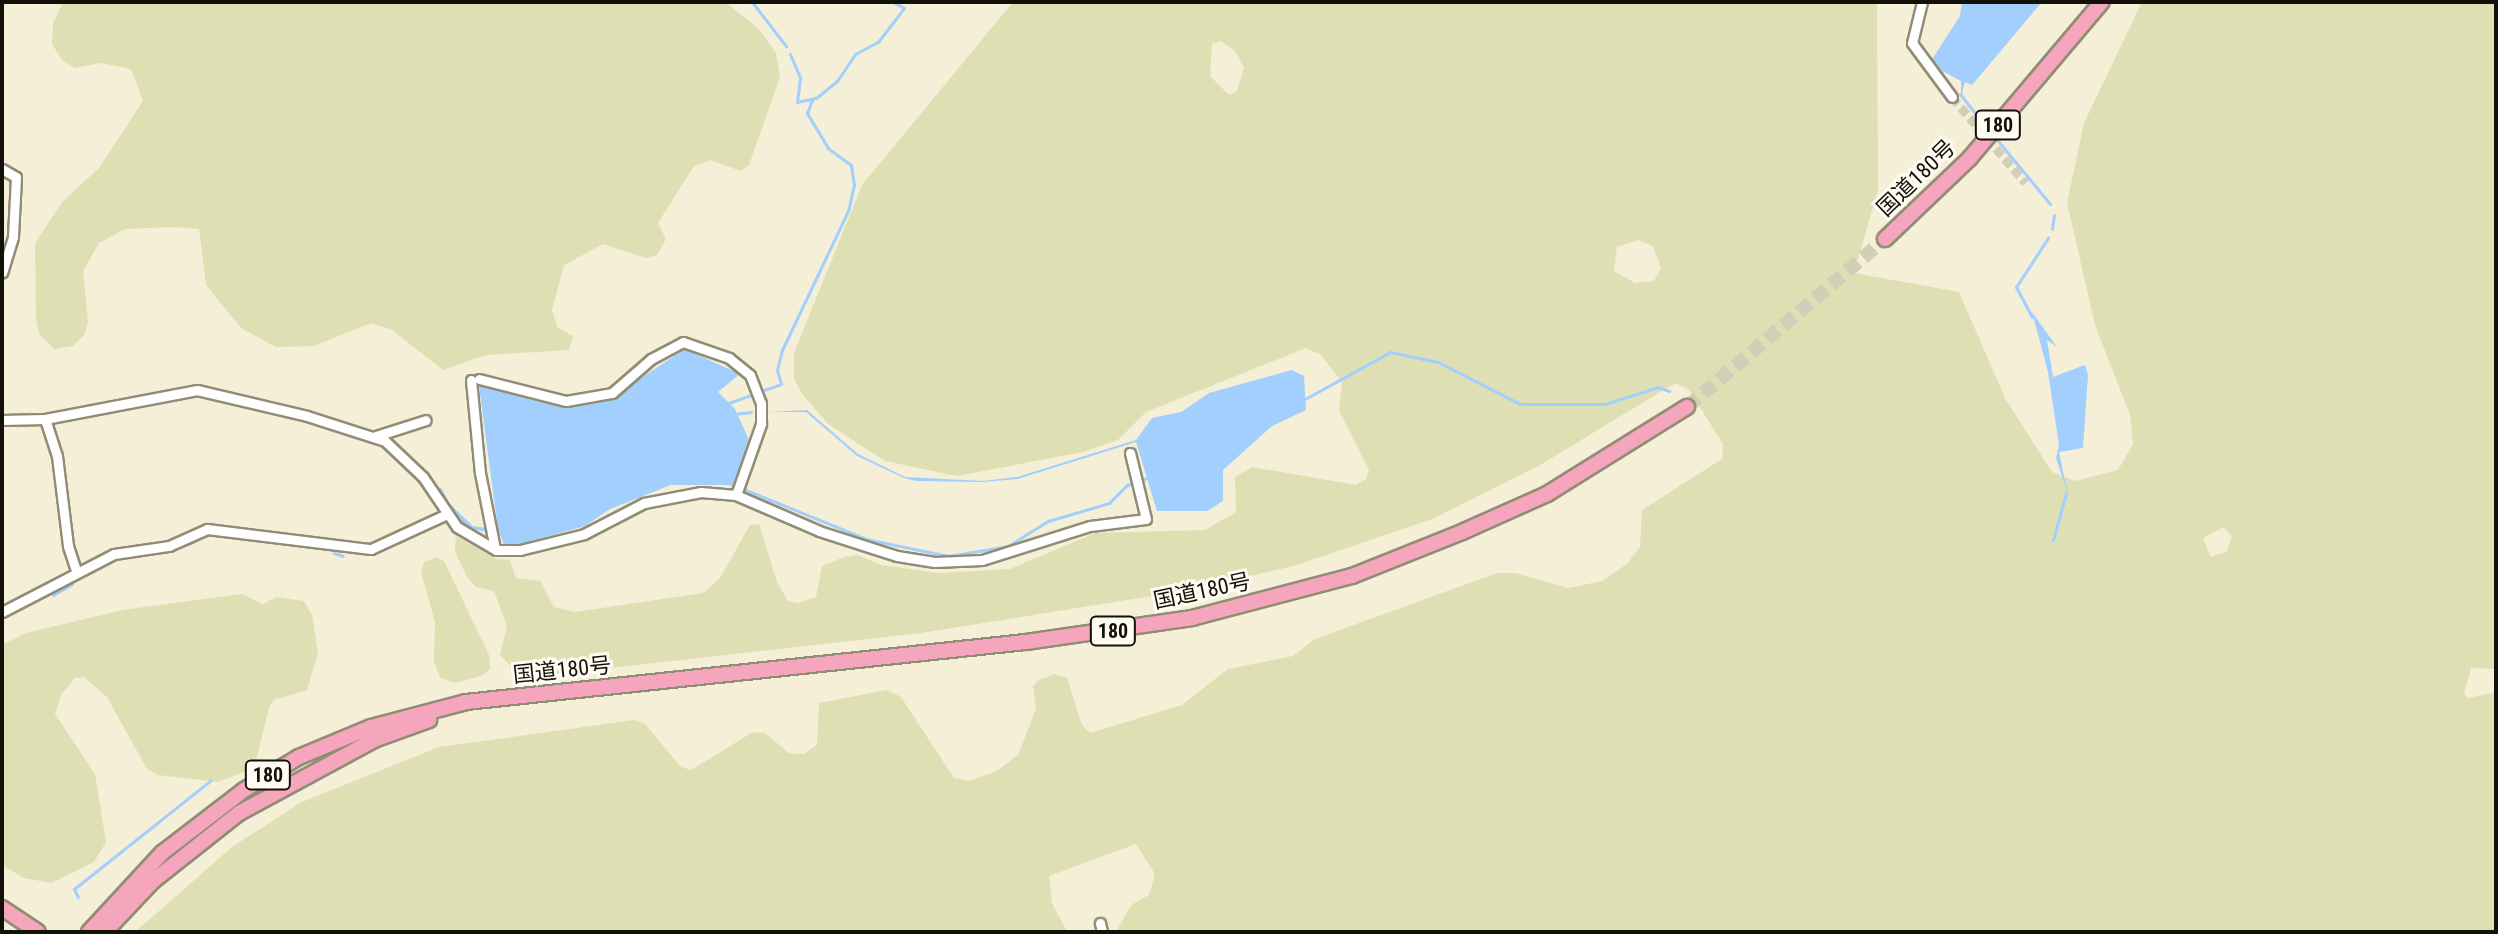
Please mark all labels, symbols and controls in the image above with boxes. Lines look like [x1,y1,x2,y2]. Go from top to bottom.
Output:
road number: 180 [1974,109,2022,141]
street label: 国道180号 [1871,134,1961,222]
street label: 国道180号 [1151,568,1253,614]
road number: 180 [1089,615,1137,647]
street label: 国道180号 [512,652,612,688]
road number: 180 [244,759,292,791]

